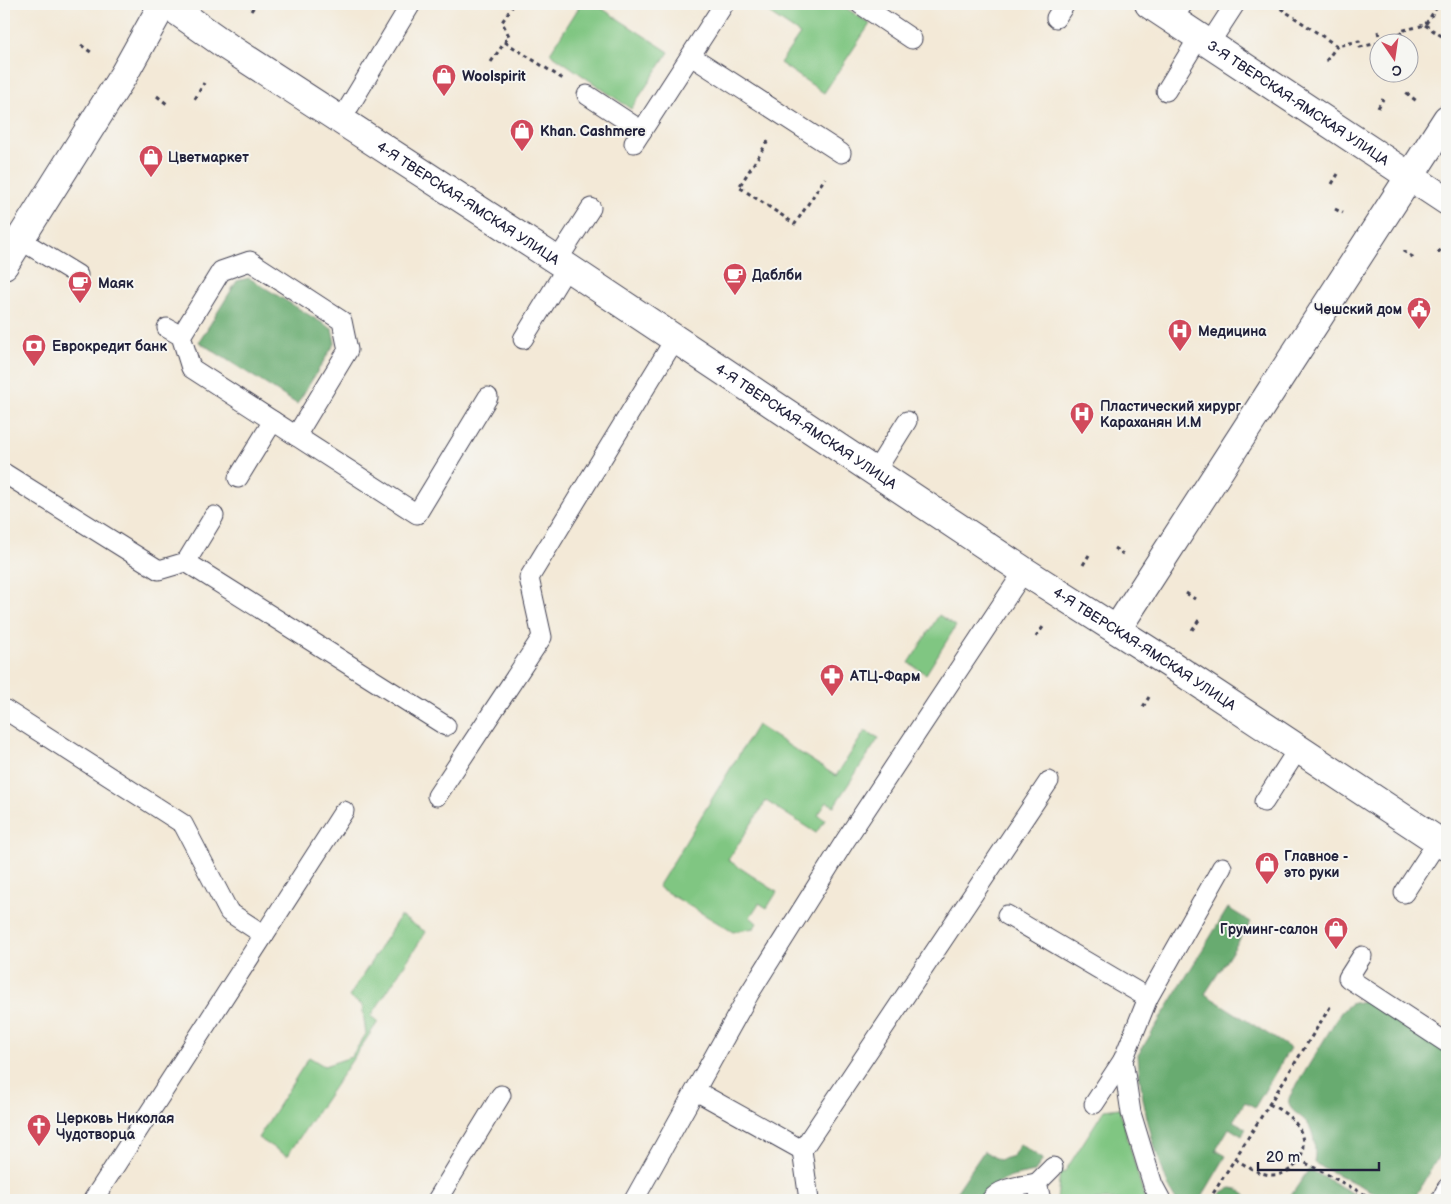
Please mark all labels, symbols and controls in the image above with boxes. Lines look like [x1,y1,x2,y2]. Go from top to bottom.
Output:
north arrow [1368,32,1418,82]
street label: 3-Я ТВЕРСКАЯ-ЯМСКАЯ УЛИЦА [1204,37,1392,170]
text: С [1390,61,1403,80]
shop icon: Woolspirit [431,63,457,97]
place label: Woolspirit [462,68,526,85]
shop icon: Khan. Cashmere [509,118,535,152]
place label: Khan. Cashmere [540,123,646,140]
street label: 4-Я ТВЕРСКАЯ-ЯМСКАЯ УЛИЦА [374,138,563,269]
shop icon: Цветмаркет [138,144,164,178]
place label: Цветмаркет [168,149,249,166]
cafe icon: Даблби [722,262,748,296]
place label: Даблби [752,267,802,284]
cafe icon: Маяк [67,270,93,304]
place label: Маяк [98,275,134,292]
public building icon: Чешский дом [1406,296,1432,330]
place label: Чешский дом [1314,301,1402,318]
hospital icon: Медицина [1167,318,1193,352]
place label: Медицина [1198,323,1267,340]
bank icon: Еврокредит банк [21,333,47,367]
place label: Еврокредит банк [52,338,167,355]
street label: 4-Я ТВЕРСКАЯ-ЯМСКАЯ УЛИЦА [712,360,900,493]
place label: Пластический хирург Караханян И.М [1100,398,1242,431]
hospital icon: Пластический хирург Караханян И.М [1069,401,1095,435]
street label: 4-Я ТВЕРСКАЯ-ЯМСКАЯ УЛИЦА [1050,584,1239,714]
pharmacy icon: АТЦ-Фарм [819,663,845,697]
place label: АТЦ-Фарм [849,668,920,685]
place label: Главное - это руки [1284,848,1349,881]
shop icon: Главное - это руки [1254,851,1280,885]
shop icon: Груминг-салон [1323,916,1349,950]
place label: Груминг-салон [1220,921,1318,938]
place label: Церковь Николая Чудотворца [56,1110,174,1143]
church icon: Церковь Николая Чудотворца [26,1113,52,1147]
scale bar [1258,1139,1380,1171]
text: 20 m [1266,1148,1300,1167]

